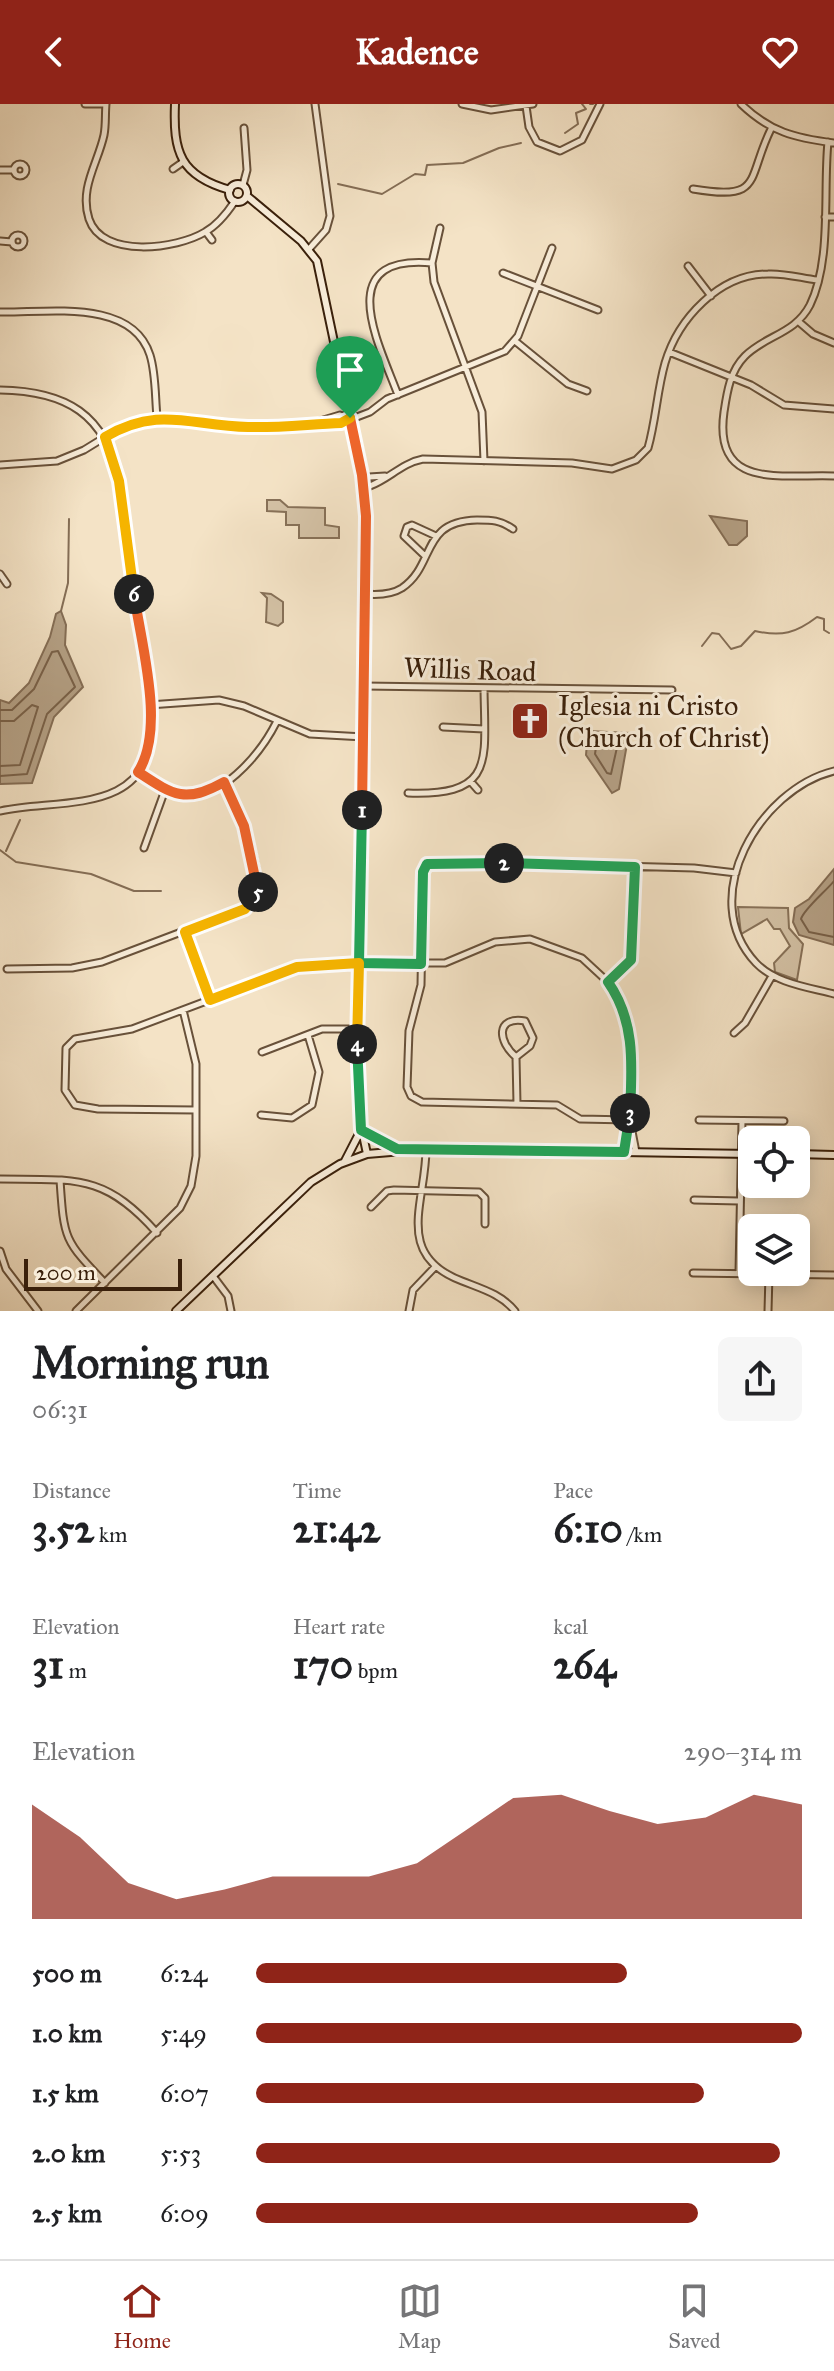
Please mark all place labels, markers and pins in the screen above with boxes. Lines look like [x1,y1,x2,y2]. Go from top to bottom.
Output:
pin [316,336,384,418]
pin: 6 [114,574,154,614]
place label: Iglesia ni Cristo (Church of Christ) [558,688,770,755]
church icon: Iglesia ni Cristo (Church of Christ) [509,700,551,742]
pin: 1 [342,790,382,830]
pin: 2 [484,843,524,883]
pin: 5 [238,872,278,912]
pin: 4 [337,1024,377,1064]
pin: 3 [610,1093,650,1133]

